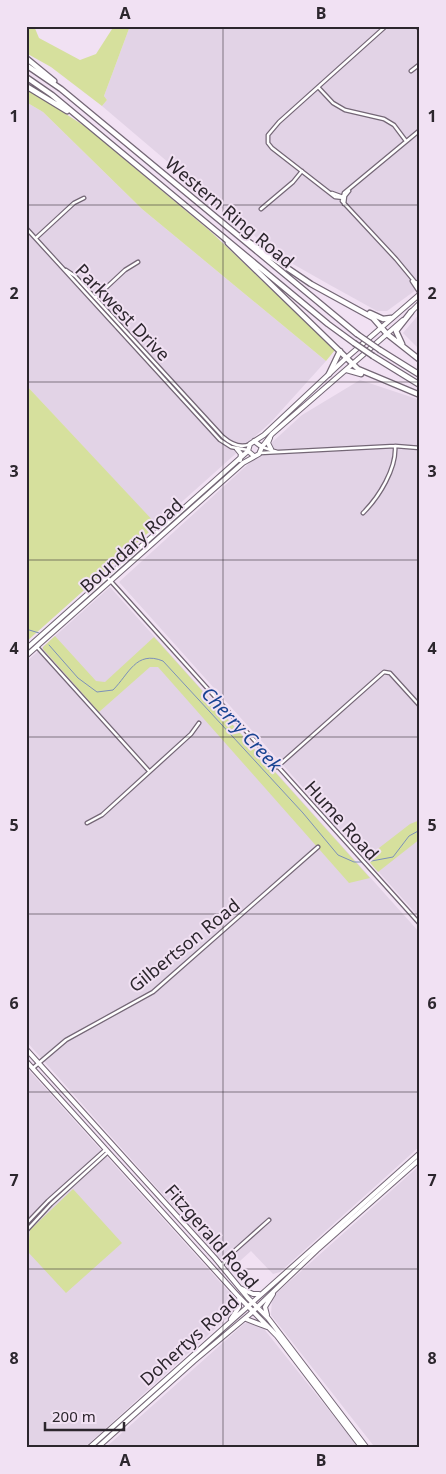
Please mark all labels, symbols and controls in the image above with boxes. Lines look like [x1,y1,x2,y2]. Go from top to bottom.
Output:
text: A [119,2,131,24]
text: B [316,2,326,24]
text: 1 [9,105,19,127]
text: 1 [427,105,437,127]
street label: Western Ring Road [161,151,299,273]
street label: Parkwest Drive [70,258,176,366]
text: 2 [9,282,19,304]
text: 2 [427,282,437,304]
text: 3 [9,460,19,482]
text: 3 [427,460,437,482]
street label: Boundary Road [74,492,188,598]
text: 4 [9,637,19,659]
text: 4 [427,637,437,659]
water label: Cherry Creek [196,681,288,778]
street label: Hume Road [300,775,384,865]
text: 5 [9,814,19,836]
text: 5 [427,814,437,836]
street label: Gilbertson Road [124,893,244,997]
text: 6 [9,992,19,1014]
text: 6 [427,992,437,1014]
text: 7 [9,1169,19,1191]
text: 7 [427,1169,437,1191]
street label: Fitzgerald Road [160,1179,264,1293]
street label: Dohertys Road [135,1289,243,1391]
text: 8 [9,1347,19,1369]
text: 8 [427,1347,437,1369]
scale bar [45,1399,124,1431]
text: 200 m [52,1406,96,1426]
text: A [119,1449,131,1471]
text: B [316,1449,326,1471]

